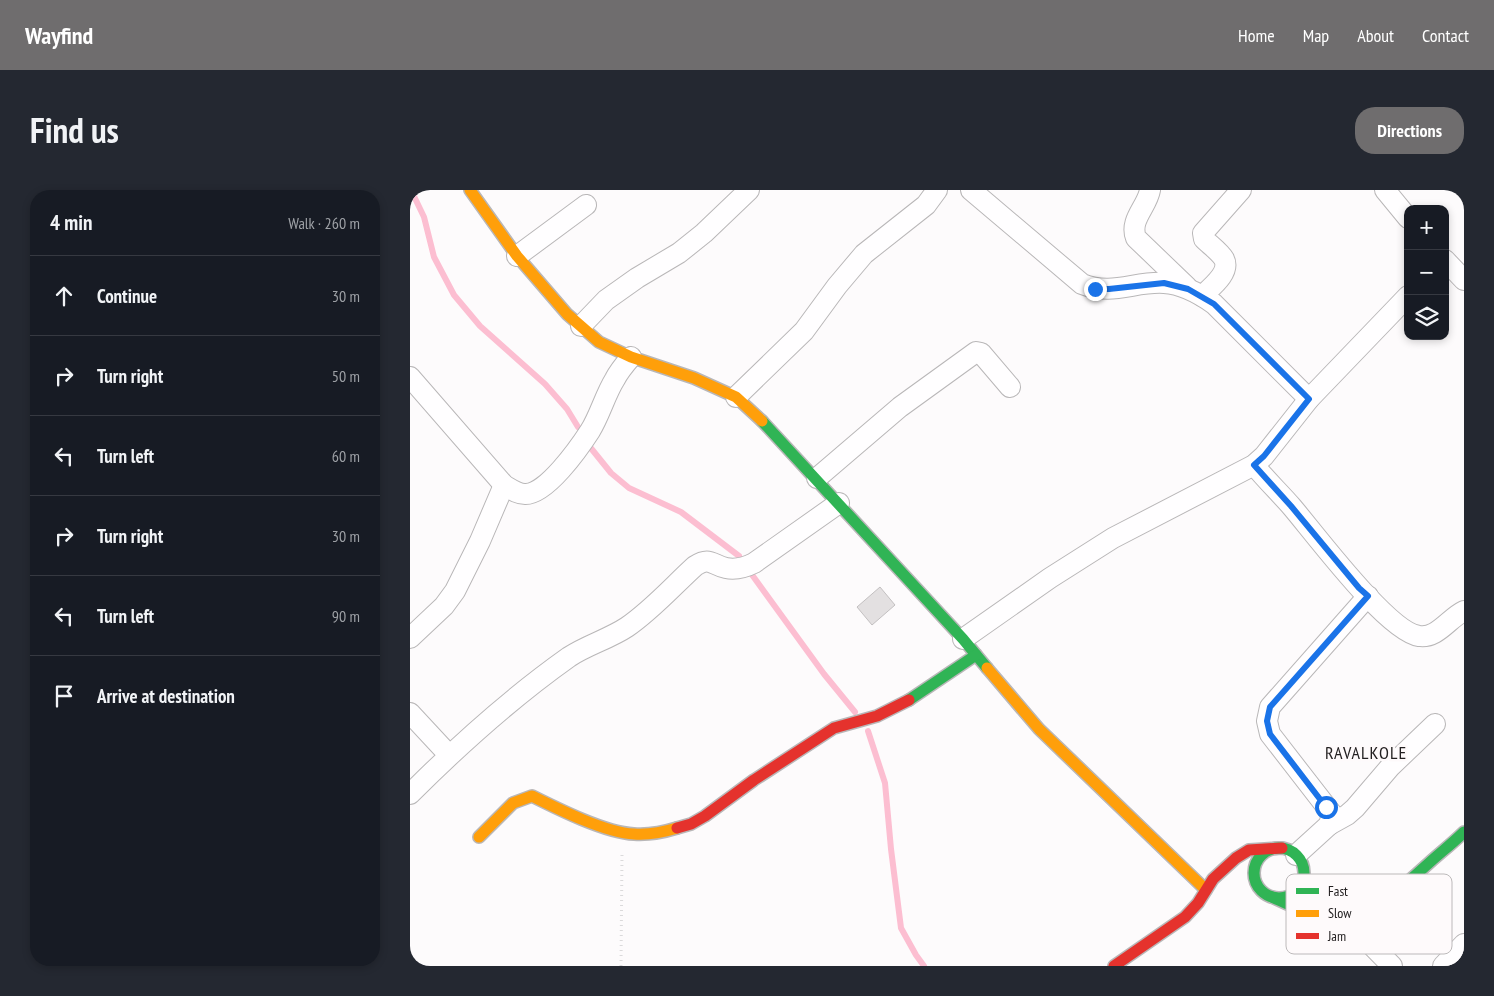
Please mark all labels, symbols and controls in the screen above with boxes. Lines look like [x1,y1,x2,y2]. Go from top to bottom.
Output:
text: Wayfind [25,20,93,51]
text: Home [1238,24,1275,47]
text: Map [1303,24,1329,47]
text: About [1357,24,1394,47]
text: Contact [1422,24,1469,47]
text: Find us [30,107,119,153]
button: Directions [1355,107,1464,154]
map controls [1404,205,1449,340]
button: + [1404,205,1449,250]
text: 4 min [50,209,92,236]
text: Walk · 260 m [288,213,360,233]
button: − [1404,250,1449,295]
route end [1084,278,1107,301]
icon: ahead [50,282,78,310]
text: Continue [97,284,157,308]
text: 30 m [332,286,360,306]
button: layers [1404,295,1449,340]
icon: right [50,362,78,390]
text: Turn right [97,364,163,388]
text: 50 m [332,366,360,386]
icon: left [50,442,78,470]
text: Turn left [97,444,154,468]
text: 60 m [332,446,360,466]
icon: right [50,522,78,550]
text: Turn right [97,524,163,548]
text: 30 m [332,526,360,546]
icon: left [50,602,78,630]
text: Turn left [97,604,154,628]
text: 90 m [332,606,360,626]
icon: arrive [50,682,78,710]
text: Arrive at destination [97,684,235,708]
district label: RAVALKOLE [1325,741,1407,764]
route start [1315,796,1338,819]
legend [1286,874,1452,954]
text: Fast [1328,882,1348,900]
text: Slow [1328,904,1352,922]
text: Jam [1327,927,1346,945]

